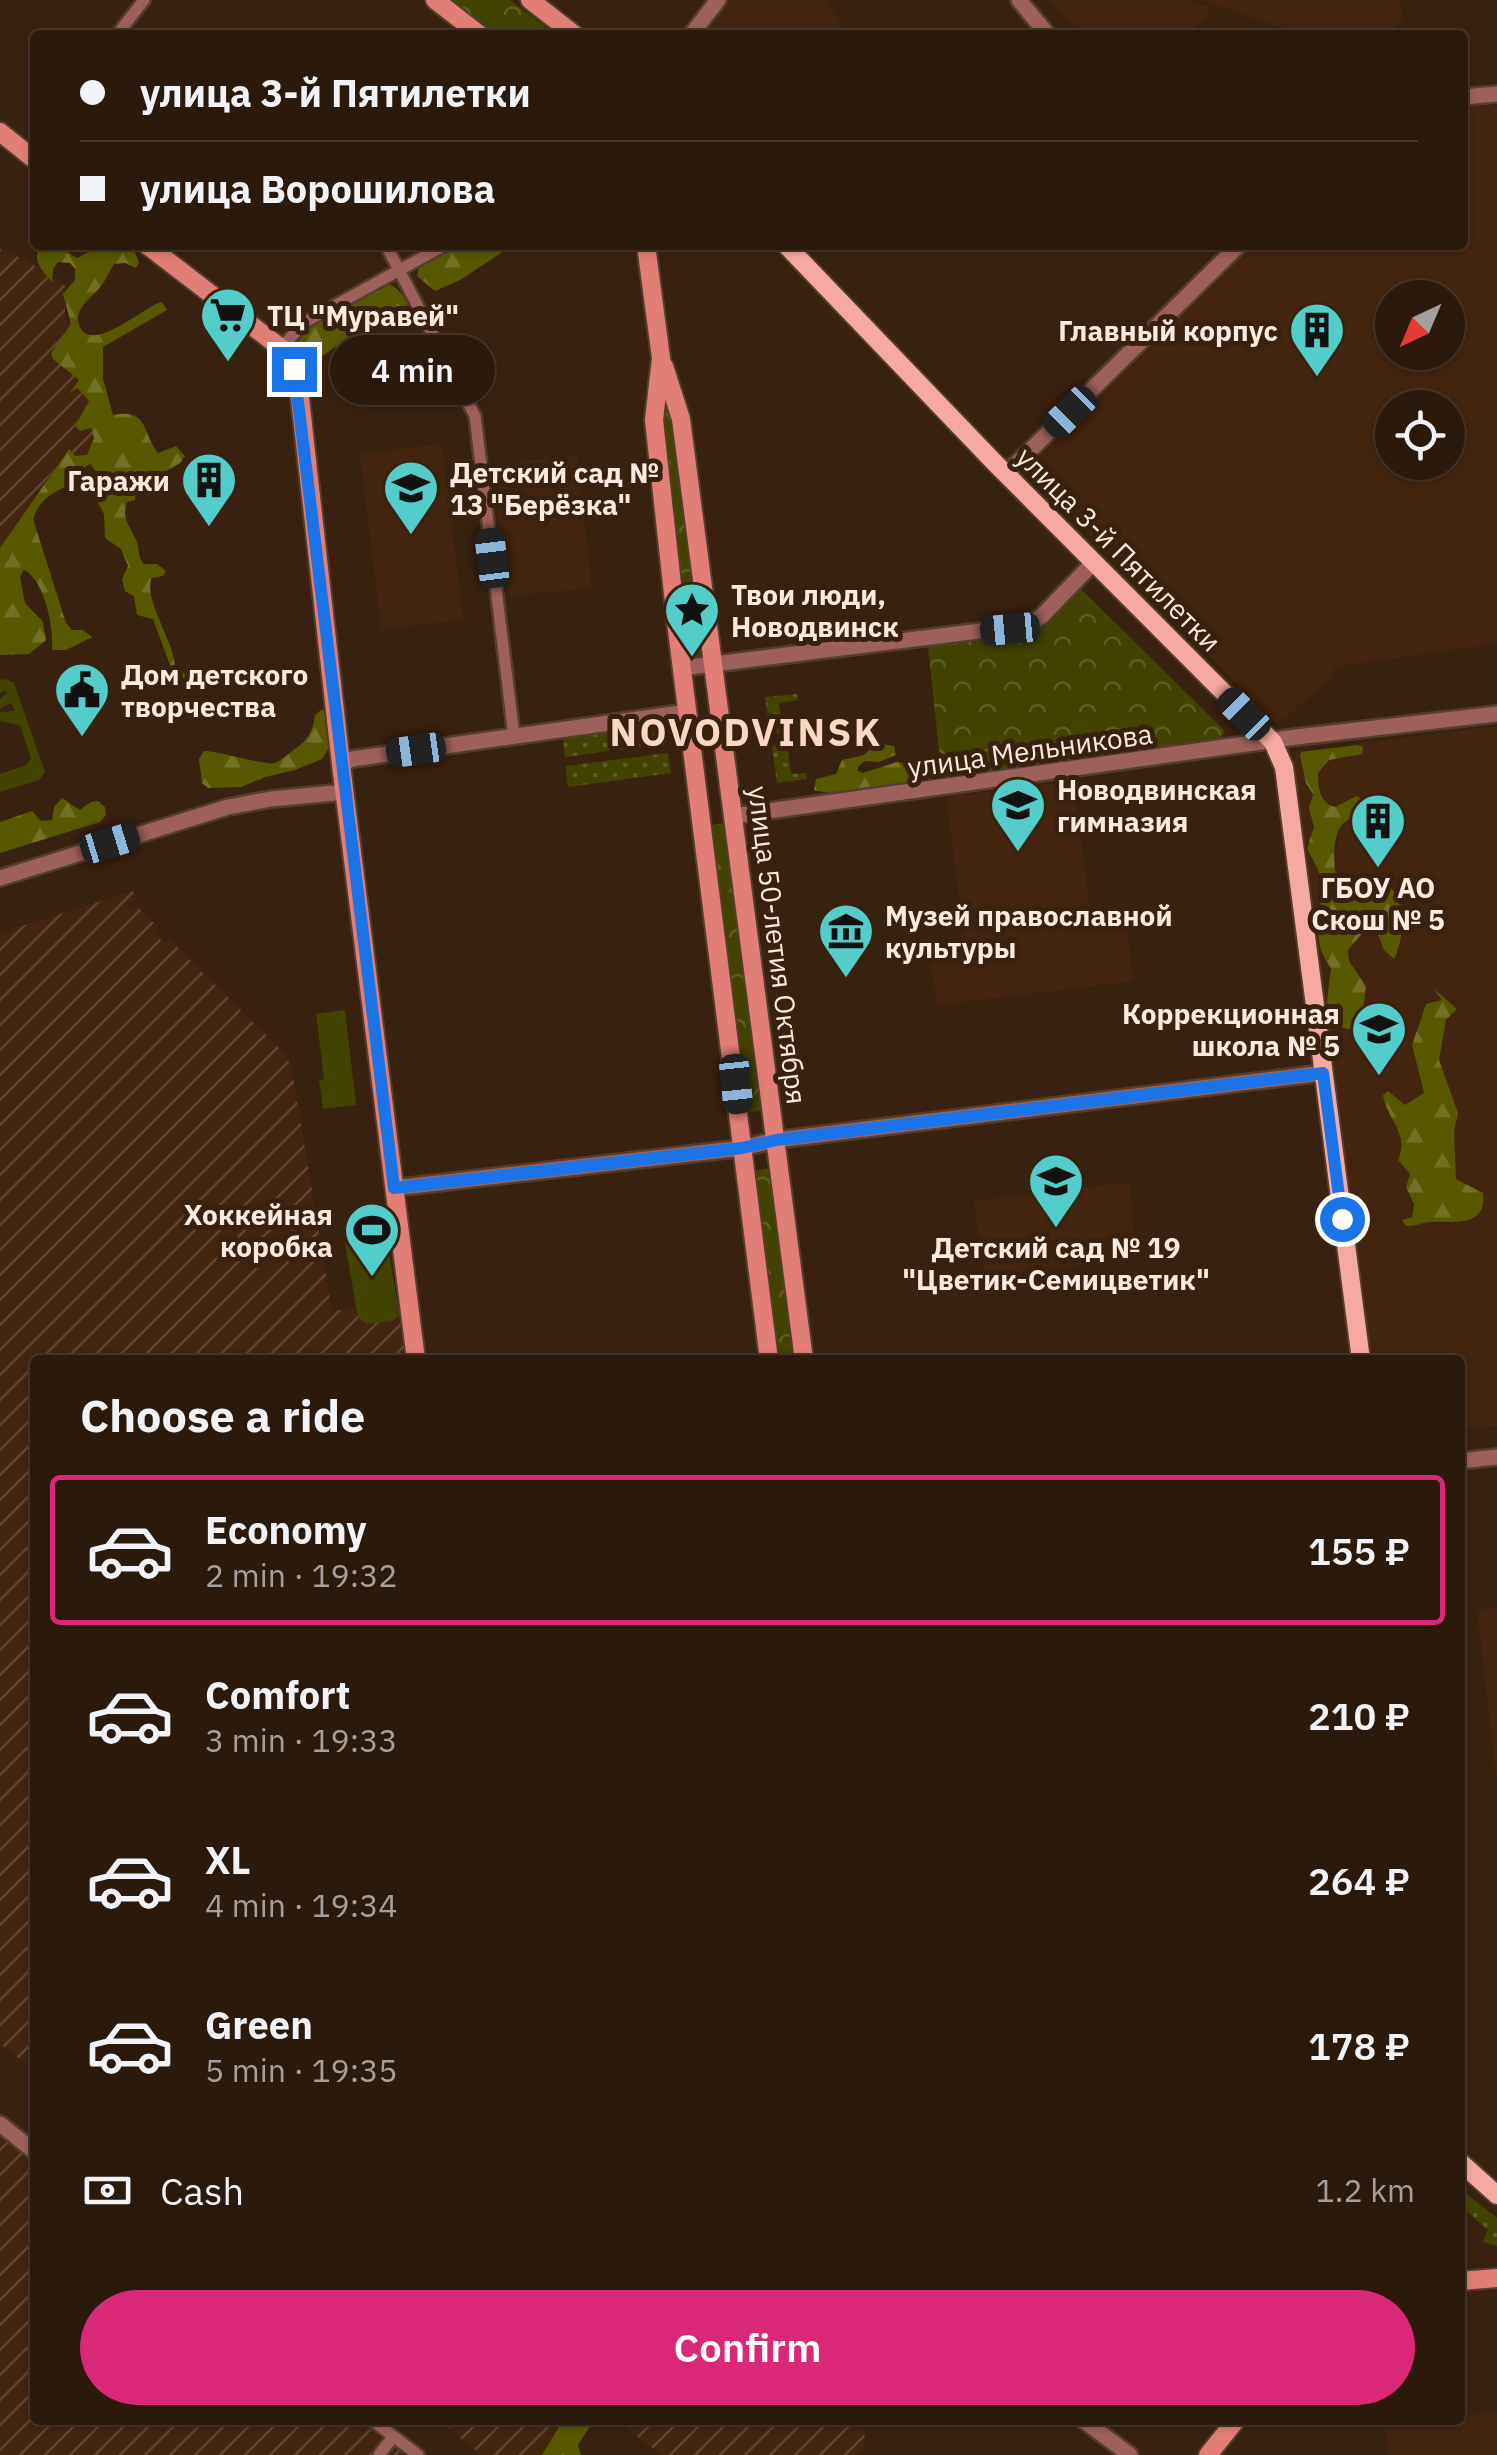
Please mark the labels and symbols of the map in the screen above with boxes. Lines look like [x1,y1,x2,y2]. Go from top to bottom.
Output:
north arrow [1375,280,1465,370]
supermarket icon: ТЦ "Муравей" [198,285,258,364]
place label: ТЦ "Муравей" [267,297,459,334]
building icon: Главный корпус [1287,300,1347,379]
place label: Главный корпус [1058,312,1278,349]
callout: 4 min [329,334,494,404]
route end [272,347,317,392]
car [1038,380,1102,444]
street label: улица 3-й Пятилетки [1009,439,1229,659]
building icon: Гаражи [179,450,239,529]
place label: Детский сад № 13 "Берёзка" [450,454,659,523]
school or university icon: Детский сад № 13 "Берёзка" [381,458,441,537]
place label: Гаражи [67,462,170,499]
car [473,526,511,590]
place label: Твои люди, Новодвинск [731,576,899,645]
place icon: Твои люди, Новодвинск [662,580,722,659]
car [979,611,1041,647]
place label: Дом детского творчества [121,656,308,725]
public building icon: Дом детского творчества [52,660,112,739]
car [1212,682,1276,746]
district label: NOVODVINSK [609,707,883,756]
street label: улица Мельникова [905,715,1155,785]
car [384,731,448,769]
place label: Новодвинская гимназия [1057,771,1257,840]
school or university icon: Новодвинская гимназия [988,775,1048,854]
street label: улица 50-летия Октября [740,784,816,1106]
building icon: ГБОУ АО Скош № 5 [1348,791,1408,870]
car [77,820,143,866]
place label: ГБОУ АО Скош № 5 [1311,869,1445,938]
place label: Музей православной культуры [885,897,1173,966]
museum icon: Музей православной культуры [816,901,876,980]
place label: Коррекционная школа № 5 [1122,995,1340,1064]
school or university icon: Коррекционная школа № 5 [1349,999,1409,1078]
car [718,1053,754,1115]
school or university icon: Детский сад № 19 "Цветик-Семицветик" [1026,1151,1086,1230]
place label: Хоккейная коробка [184,1196,333,1265]
route start [1320,1197,1365,1242]
sports icon: Хоккейная коробка [342,1200,402,1279]
place label: Детский сад № 19 "Цветик-Семицветик" [902,1229,1210,1298]

